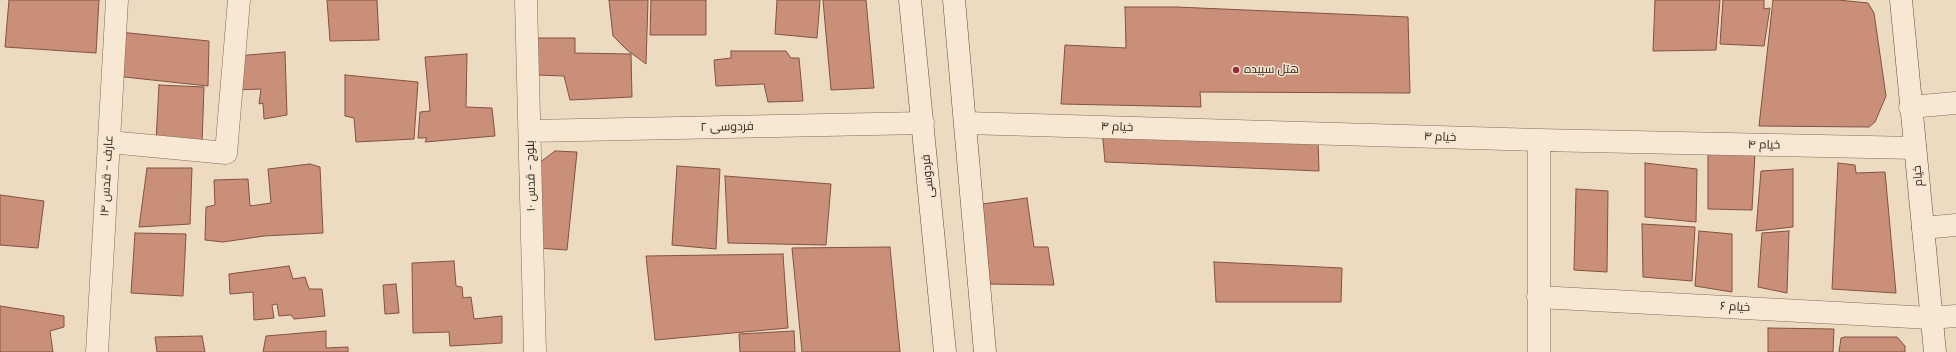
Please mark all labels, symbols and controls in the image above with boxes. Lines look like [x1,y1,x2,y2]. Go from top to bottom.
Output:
place label: هتل سپیده [1244,63,1299,77]
marker: هتل سپیده [1231,65,1241,75]
street label: فردوسی ۲ [700,119,754,135]
street label: خیام ۴ [1101,119,1133,135]
street label: خیام ۴ [1424,129,1456,145]
street label: عارف - قدس ۱۴ [98,135,116,217]
street label: خیام ۴ [1748,138,1780,152]
street label: بلوچ - قدس ۱۰ [523,140,539,212]
street label: فردوسی [919,153,937,199]
street label: خیام [1910,165,1926,187]
street label: خیام ۶ [1720,299,1750,315]

